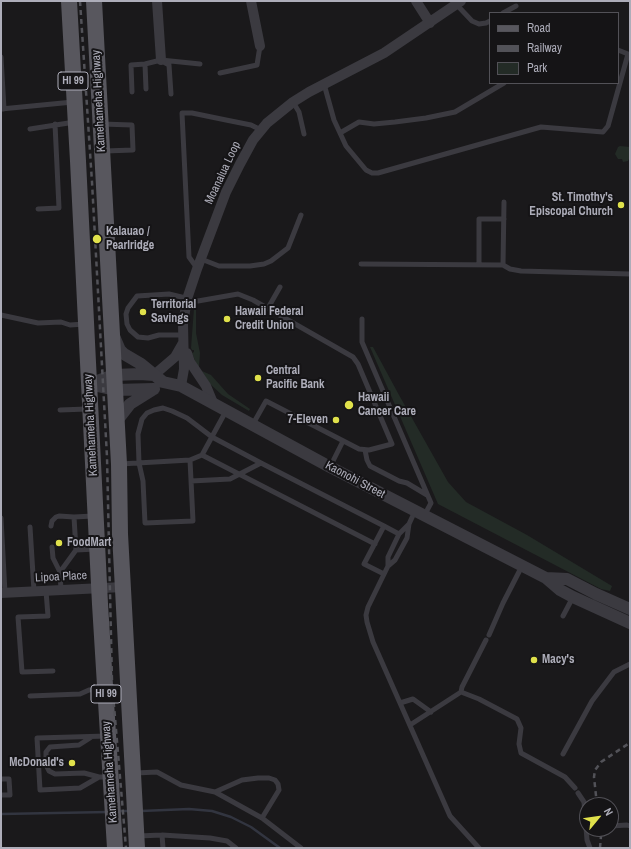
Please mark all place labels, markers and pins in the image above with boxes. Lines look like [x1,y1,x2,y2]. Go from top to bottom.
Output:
place label: St. Timothy's Episcopal Church [529,191,613,219]
marker: St. Timothy's Episcopal Church [616,200,626,210]
place label: Kalauao / Pearlridge [106,225,154,253]
marker: Kalauao / Pearlridge [91,233,103,245]
place label: Territorial Savings [151,298,196,326]
place label: Hawaii Federal Credit Union [235,305,303,333]
marker: Territorial Savings [138,307,148,317]
marker: Hawaii Federal Credit Union [222,314,232,324]
place label: Central Pacific Bank [266,364,325,392]
marker: Central Pacific Bank [253,373,263,383]
place label: Hawaii Cancer Care [358,391,416,419]
marker: Hawaii Cancer Care [343,399,355,411]
place label: 7-Eleven [288,413,328,427]
marker: 7-Eleven [331,415,341,425]
place label: FoodMart [67,536,111,550]
marker: FoodMart [54,538,64,548]
place label: Macy's [542,653,574,667]
marker: Macy's [529,655,539,665]
place label: McDonald's [9,756,64,770]
marker: McDonald's [67,758,77,768]

